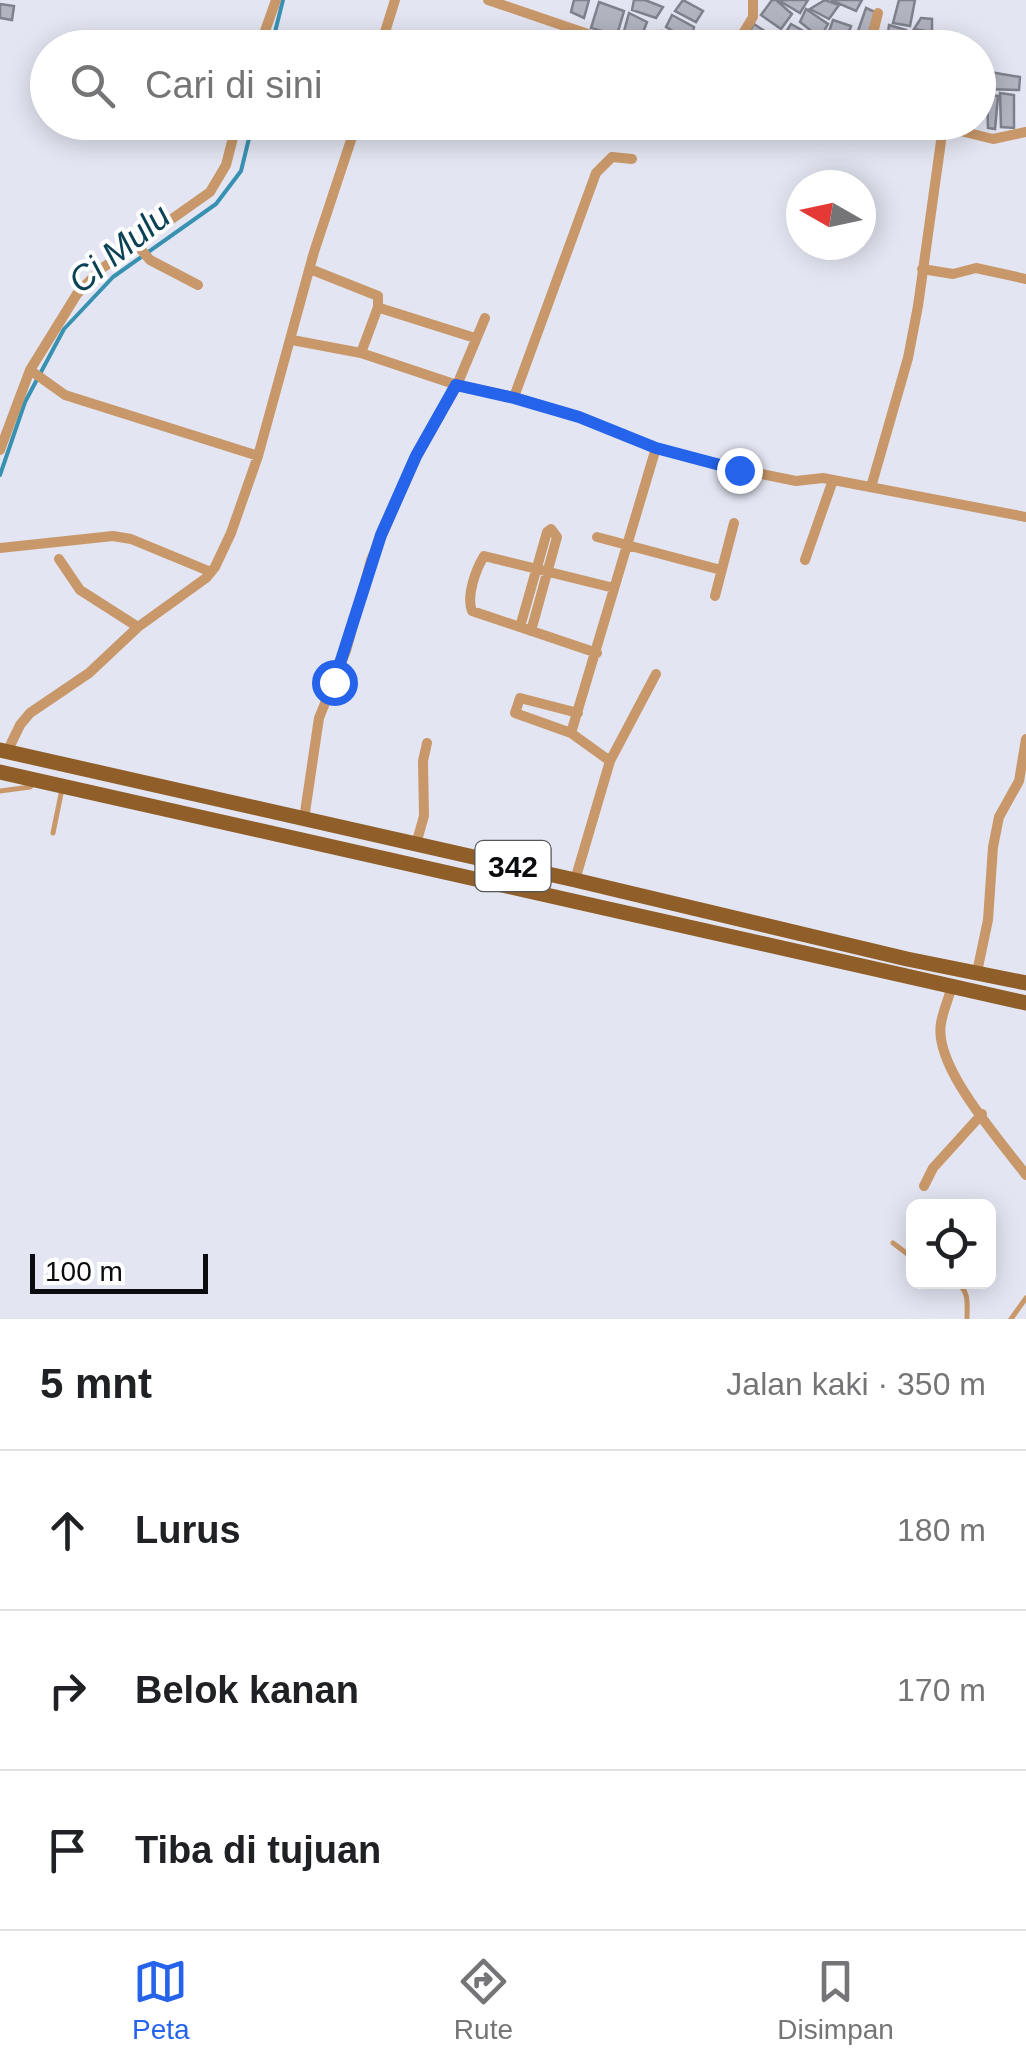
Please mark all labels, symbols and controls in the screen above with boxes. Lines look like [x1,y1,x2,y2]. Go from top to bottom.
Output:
search box [30,30,996,140]
icon: search [65,58,120,113]
text: Cari di sini [145,64,322,106]
north arrow [786,170,876,260]
water label: Ci Mulu [61,196,177,300]
route end [717,448,763,494]
route start [312,660,358,706]
road number: 342 [476,841,550,891]
map controls [906,1199,996,1289]
button: locate [906,1199,996,1289]
scale bar [30,1249,208,1294]
text: 100 m [45,1256,123,1287]
text: 5 mnt [40,1360,152,1407]
text: Jalan kaki · 350 m [726,1366,986,1402]
icon: ahead [40,1503,95,1558]
text: Lurus [135,1509,241,1551]
text: 180 m [897,1512,986,1548]
icon: right [40,1663,95,1718]
text: Belok kanan [135,1669,359,1711]
text: 170 m [897,1672,986,1708]
icon: arrive [40,1823,95,1878]
text: Tiba di tujuan [135,1829,381,1871]
tab: Peta [132,1954,190,2046]
tab: Rute [454,1954,513,2046]
tab: Disimpan [777,1954,894,2046]

